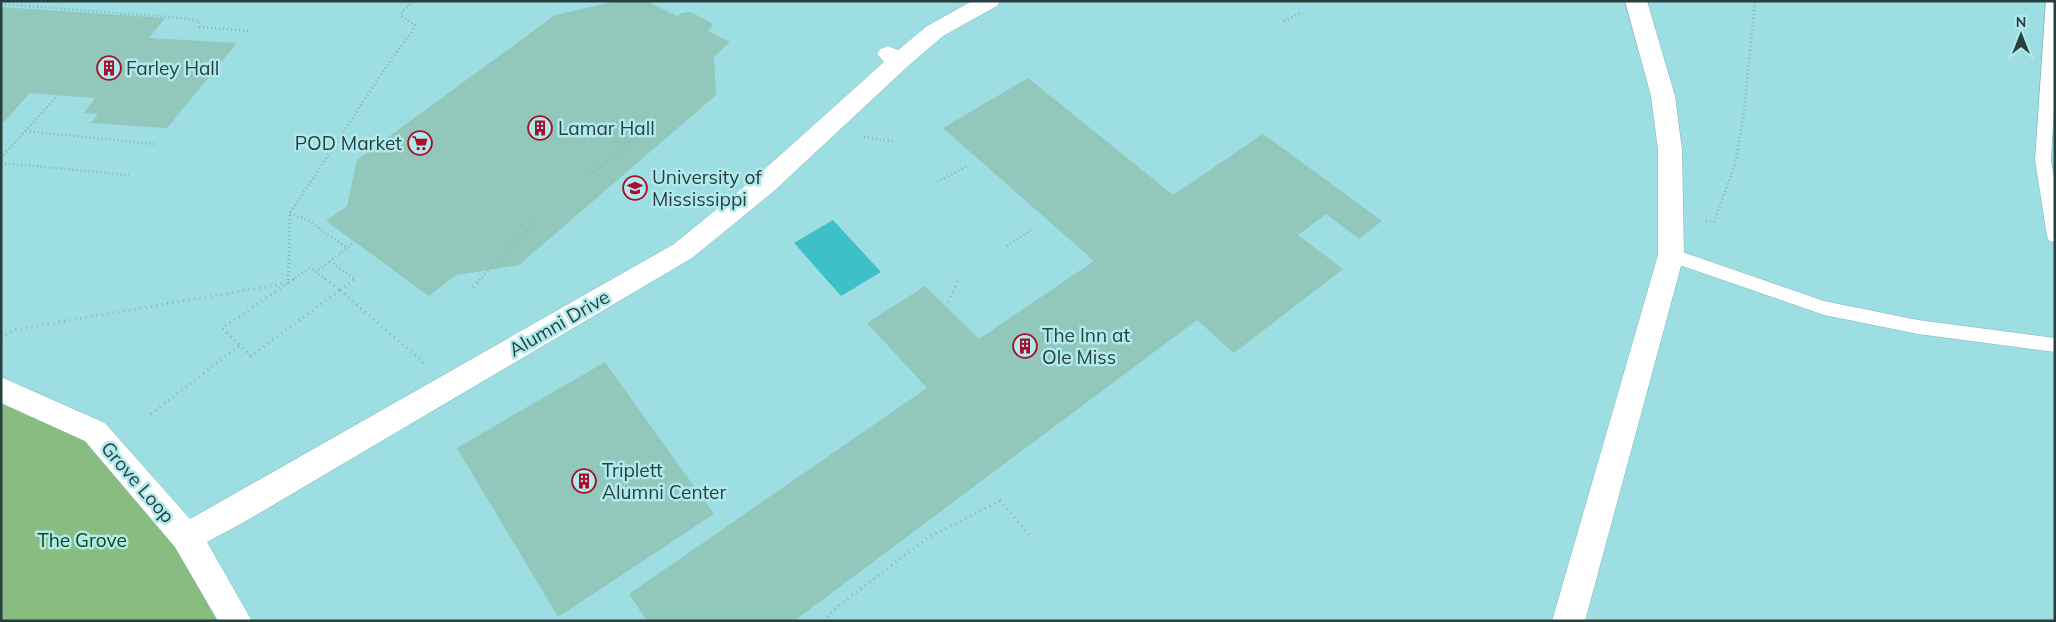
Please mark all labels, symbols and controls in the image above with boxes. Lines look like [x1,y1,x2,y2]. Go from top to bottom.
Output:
north arrow [1996,10,2046,60]
text: N [2016,13,2026,31]
building icon: Farley Hall [96,55,122,81]
place label: Farley Hall [126,56,219,80]
building icon: Lamar Hall [527,115,553,141]
place label: Lamar Hall [558,116,655,140]
supermarket icon: POD Market [407,130,433,156]
place label: POD Market [295,131,402,155]
place label: University of Mississippi [652,165,762,211]
school or university icon: University of Mississippi [622,175,648,201]
street label: Alumni Drive [504,284,614,362]
place label: The Inn at Ole Miss [1042,323,1130,369]
building icon: The Inn at Ole Miss [1012,333,1038,359]
street label: Grove Loop [96,436,180,528]
place label: Triplett Alumni Center [602,458,726,504]
building icon: Triplett Alumni Center [571,468,597,494]
park label: The Grove [37,528,127,552]

